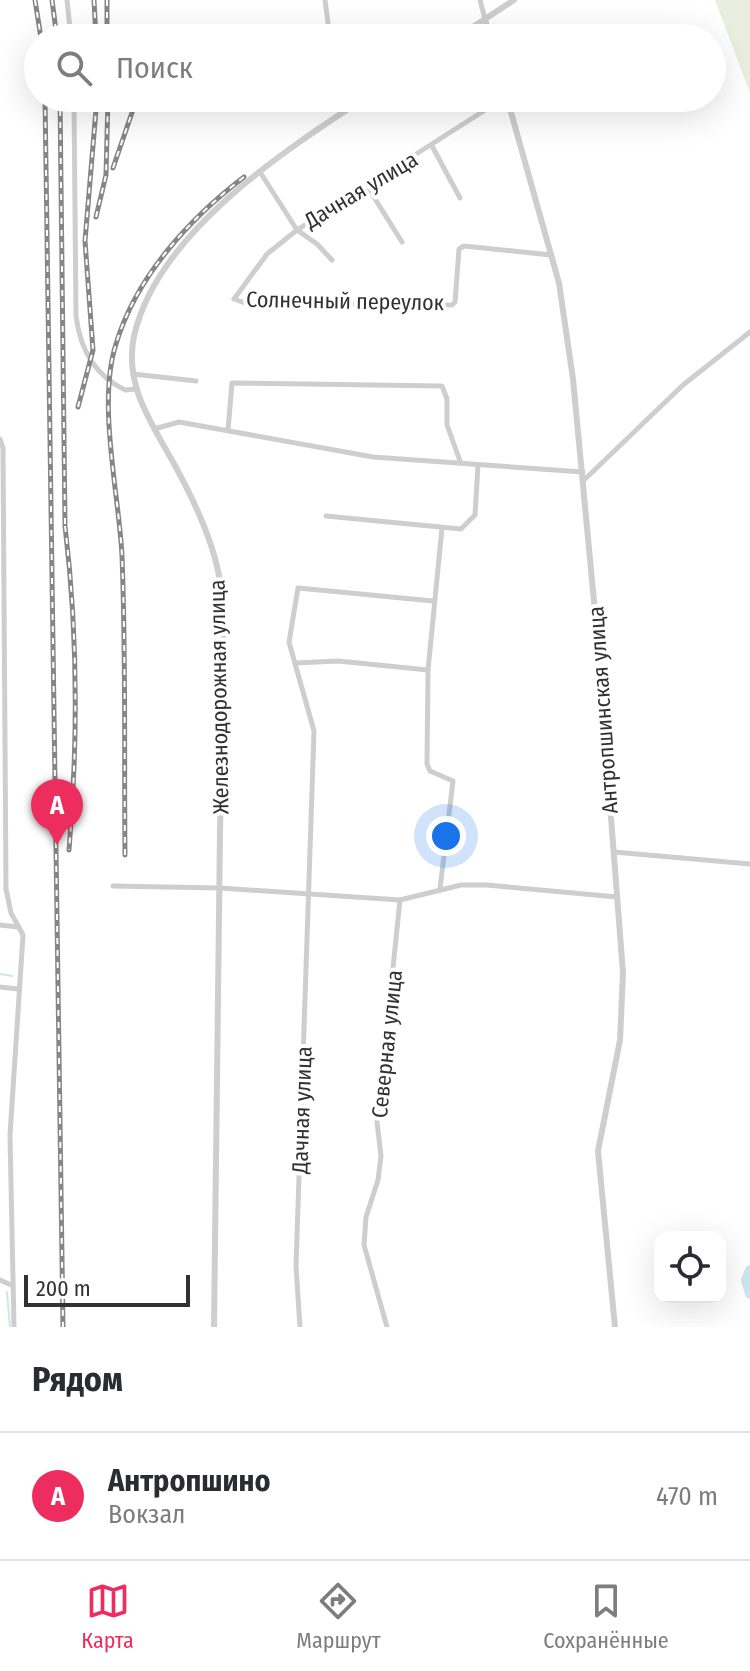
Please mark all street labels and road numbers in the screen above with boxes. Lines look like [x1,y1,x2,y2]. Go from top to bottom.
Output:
street label: Дачная улица [299,146,423,235]
street label: Солнечный переулок [246,286,445,316]
street label: Железнодорожная улица [203,579,235,815]
street label: Антропшинская улица [582,605,624,815]
street label: Северная улица [366,969,408,1119]
street label: Дачная улица [286,1046,318,1175]

